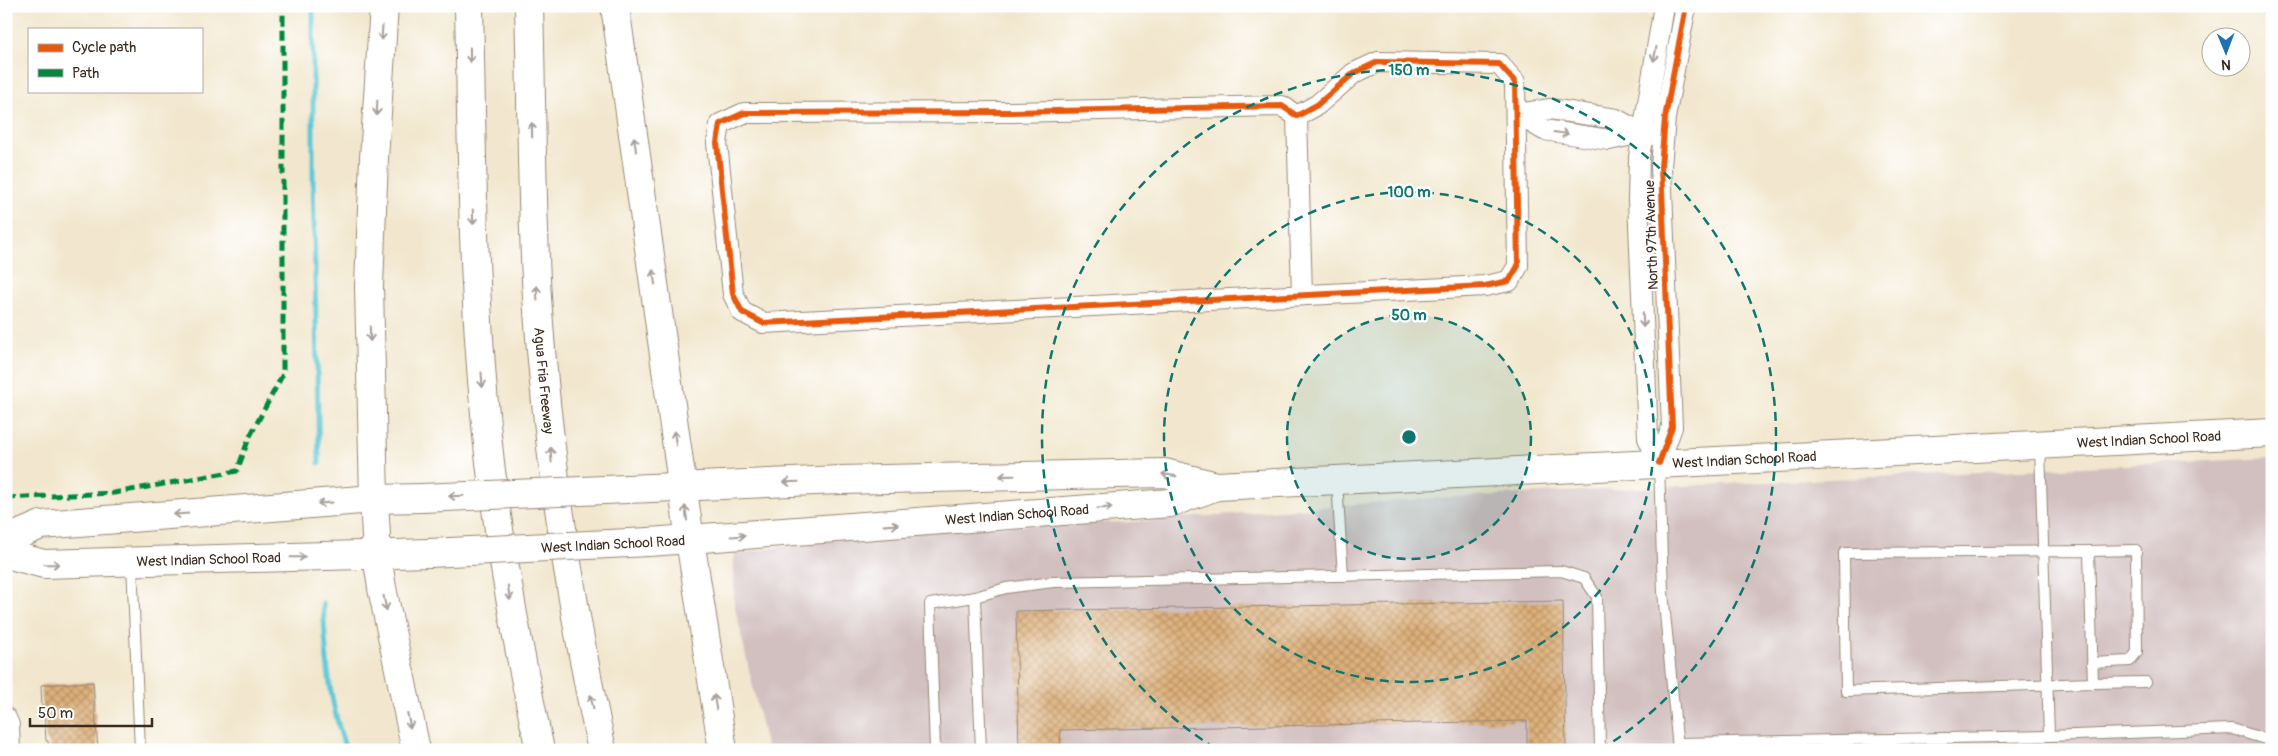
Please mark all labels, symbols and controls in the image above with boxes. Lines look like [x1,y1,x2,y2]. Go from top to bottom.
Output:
one-way arrow [377,25,386,41]
legend [28,28,202,92]
north arrow [2200,28,2250,78]
text: Cycle path [72,38,136,57]
one-way arrow [1650,46,1659,62]
one-way arrow [466,47,475,63]
text: N [2221,56,2231,73]
text: 150 m [1389,61,1429,80]
text: Path [72,64,99,83]
one-way arrow [373,100,382,116]
one-way arrow [527,123,537,139]
one-way arrow [1552,128,1568,138]
one-way arrow [630,136,640,152]
street label: North 97th Avenue [1641,180,1662,290]
text: 100 m [1388,183,1430,202]
one-way arrow [469,209,478,225]
one-way arrow [649,269,659,285]
one-way arrow [533,285,542,301]
text: 50 m [1392,306,1426,325]
one-way arrow [1638,312,1648,328]
one-way arrow [366,326,375,342]
street label: Agua Fria Freeway [530,327,557,435]
one-way arrow [478,371,487,387]
centre of rings [1400,428,1418,446]
street label: West Indian School Road [2076,428,2222,452]
one-way arrow [670,431,680,447]
one-way arrow [547,447,556,463]
street label: West Indian School Road [1672,448,1817,472]
one-way arrow [1162,469,1178,479]
one-way arrow [999,471,1016,481]
one-way arrow [784,477,800,486]
one-way arrow [448,491,464,501]
one-way arrow [318,498,334,508]
street label: West Indian School Road [944,501,1090,529]
one-way arrow [1097,504,1113,513]
one-way arrow [681,506,691,522]
one-way arrow [173,509,189,519]
one-way arrow [883,520,899,529]
street label: West Indian School Road [541,532,686,557]
one-way arrow [730,532,746,541]
street label: West Indian School Road [136,549,281,570]
one-way arrow [290,553,306,562]
one-way arrow [44,559,60,568]
one-way arrow [504,585,514,601]
one-way arrow [381,595,390,611]
one-way arrow [710,694,720,710]
one-way arrow [587,695,596,711]
scale bar [30,696,152,728]
text: 50 m [38,704,73,723]
one-way arrow [405,713,415,729]

